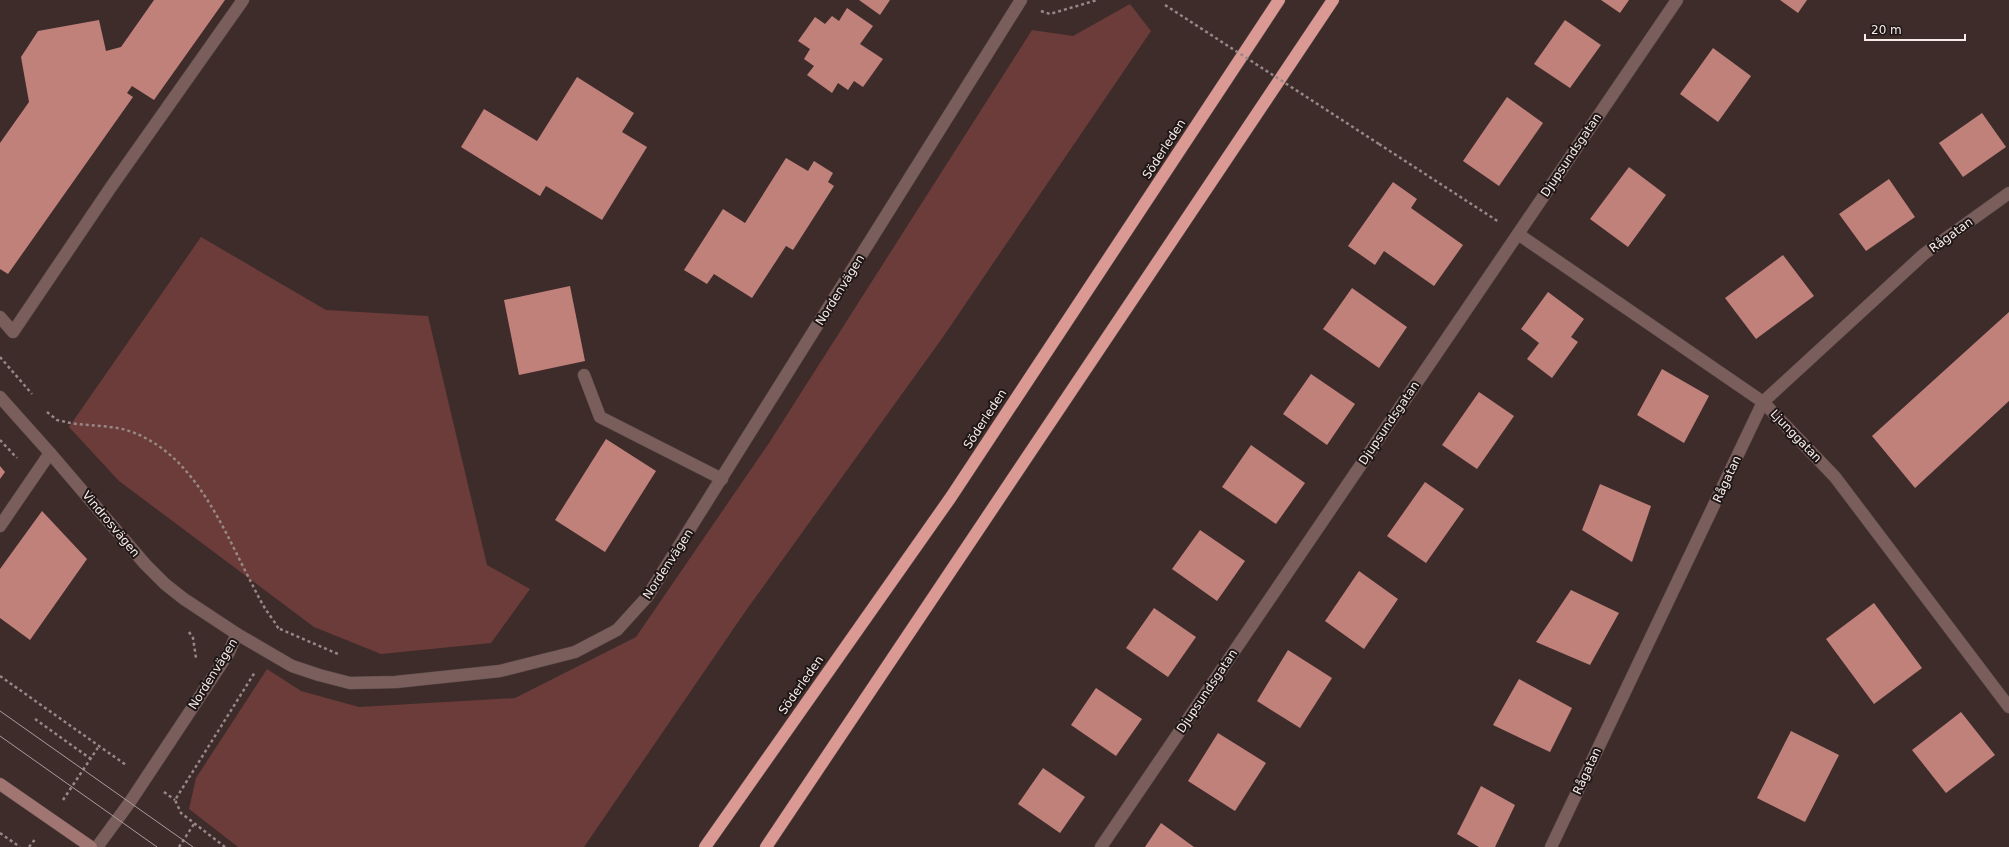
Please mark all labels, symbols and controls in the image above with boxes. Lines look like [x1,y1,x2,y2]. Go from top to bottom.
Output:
scale bar [1865,16,1965,42]
text: 20 m [1871,23,1902,37]
street label: Djupsundsgatan [1538,111,1604,199]
street label: Söderleden [1140,117,1188,181]
street label: Rågatan [1927,215,1975,255]
street label: Nordenvägen [813,252,867,328]
street label: Djupsundsgatan [1356,379,1422,467]
street label: Söderleden [961,387,1009,451]
street label: Ljunggatan [1768,407,1824,465]
street label: Rågatan [1710,453,1744,505]
street label: Vindrosvägen [79,488,143,560]
street label: Nordenvägen [640,526,696,602]
street label: Nordenvägen [186,636,240,712]
street label: Djupsundsgatan [1174,647,1240,735]
street label: Söderleden [776,653,826,717]
street label: Rågatan [1570,745,1604,797]

